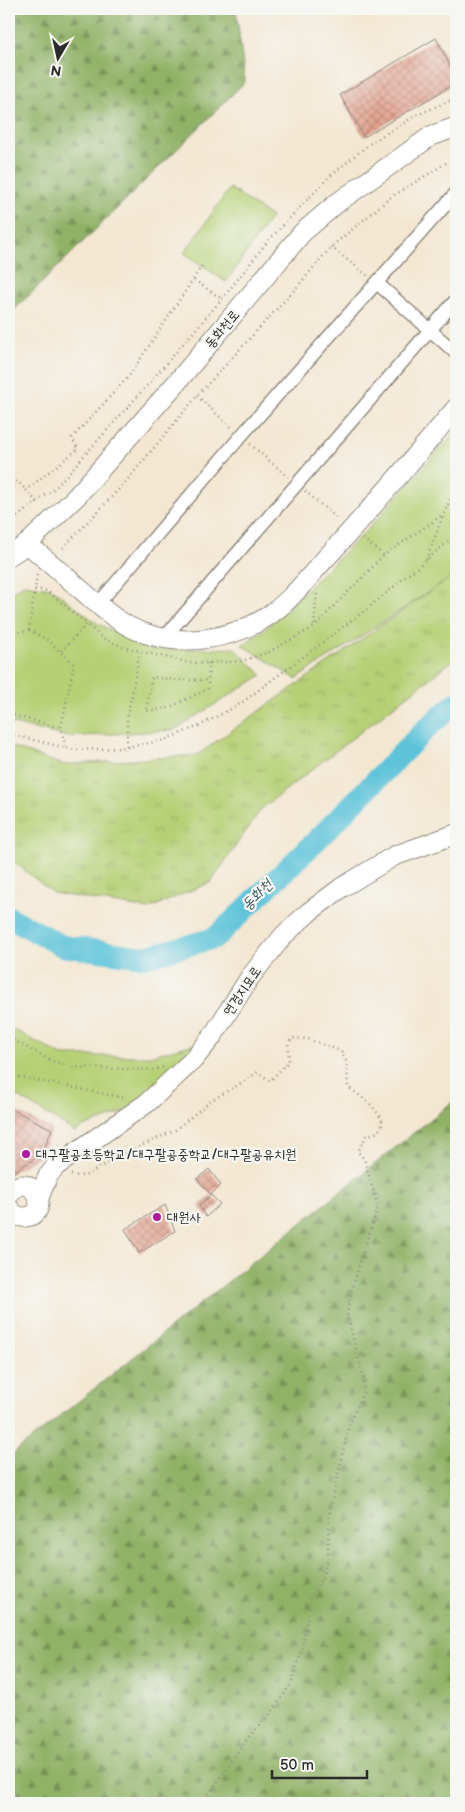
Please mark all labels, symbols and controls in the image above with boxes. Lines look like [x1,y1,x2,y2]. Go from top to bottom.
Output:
north arrow [32,32,82,82]
text: N [50,61,63,80]
street label: 동화천로 [201,306,243,352]
water label: 동화천 [237,874,278,915]
street label: 연경지묘로 [219,963,265,1019]
place label: 대구팔공초등학교/대구팔공중학교/대구팔공유치원 [36,1146,297,1163]
marker: 대구팔공초등학교/대구팔공중학교/대구팔공유치원 [20,1148,32,1160]
place label: 대원사 [167,1209,202,1226]
marker: 대원사 [151,1211,163,1223]
scale bar [272,1747,368,1779]
text: 50 m [280,1756,314,1775]

